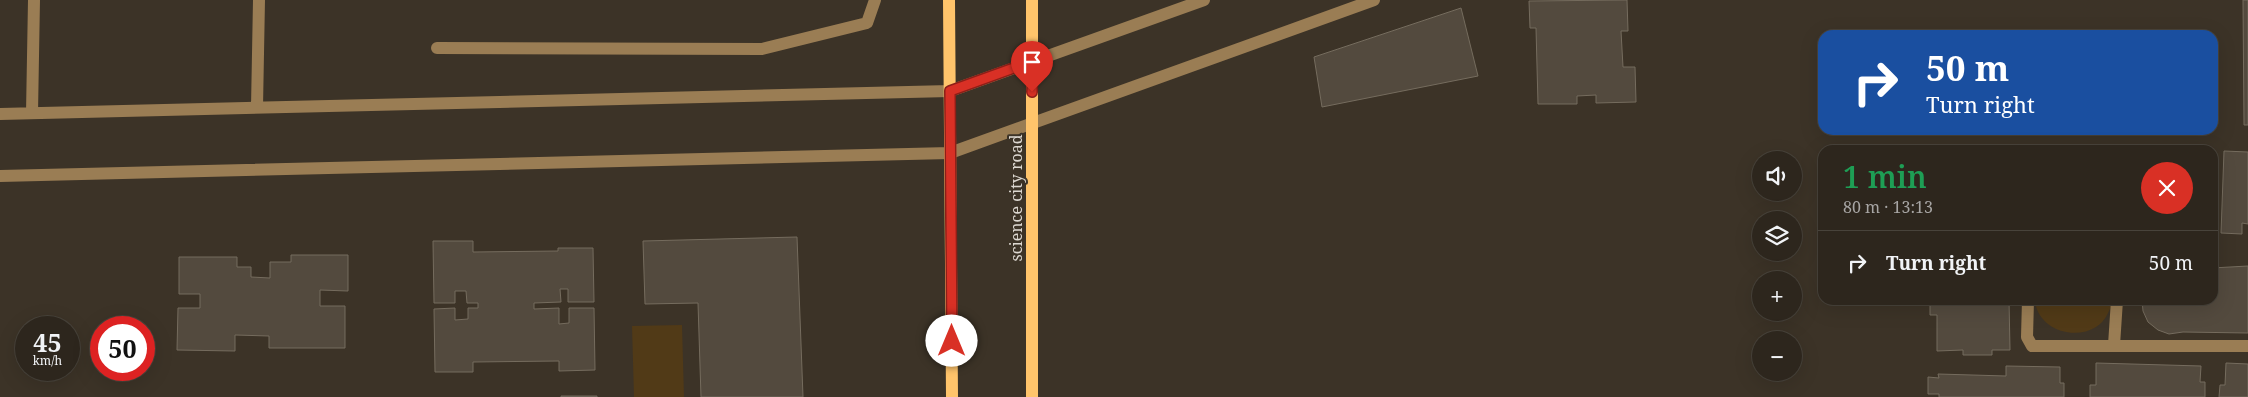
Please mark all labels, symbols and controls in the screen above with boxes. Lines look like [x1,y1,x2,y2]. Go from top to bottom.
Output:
pin [1011,41,1053,92]
text: 50 m [1926,44,2009,91]
icon: arrive [1018,48,1046,76]
icon: right [1843,50,1908,115]
text: Turn right [1926,89,2035,119]
street label: science city road [1005,134,1027,262]
map controls [1752,151,1802,381]
button: sound [1752,151,1802,201]
text: 1 min [1843,156,1927,197]
button: close [2141,162,2193,214]
text: 80 m · 13:13 [1843,196,1933,218]
button: layers [1752,211,1802,261]
icon: right [1843,249,1871,277]
text: Turn right [1886,250,1986,276]
text: 50 m [2149,250,2193,276]
button: + [1752,271,1802,321]
position arrow [925,314,977,366]
speed limit sign: 50 [90,316,155,381]
text: 45 [33,325,62,359]
button: − [1752,331,1802,381]
text: km/h [33,352,62,369]

